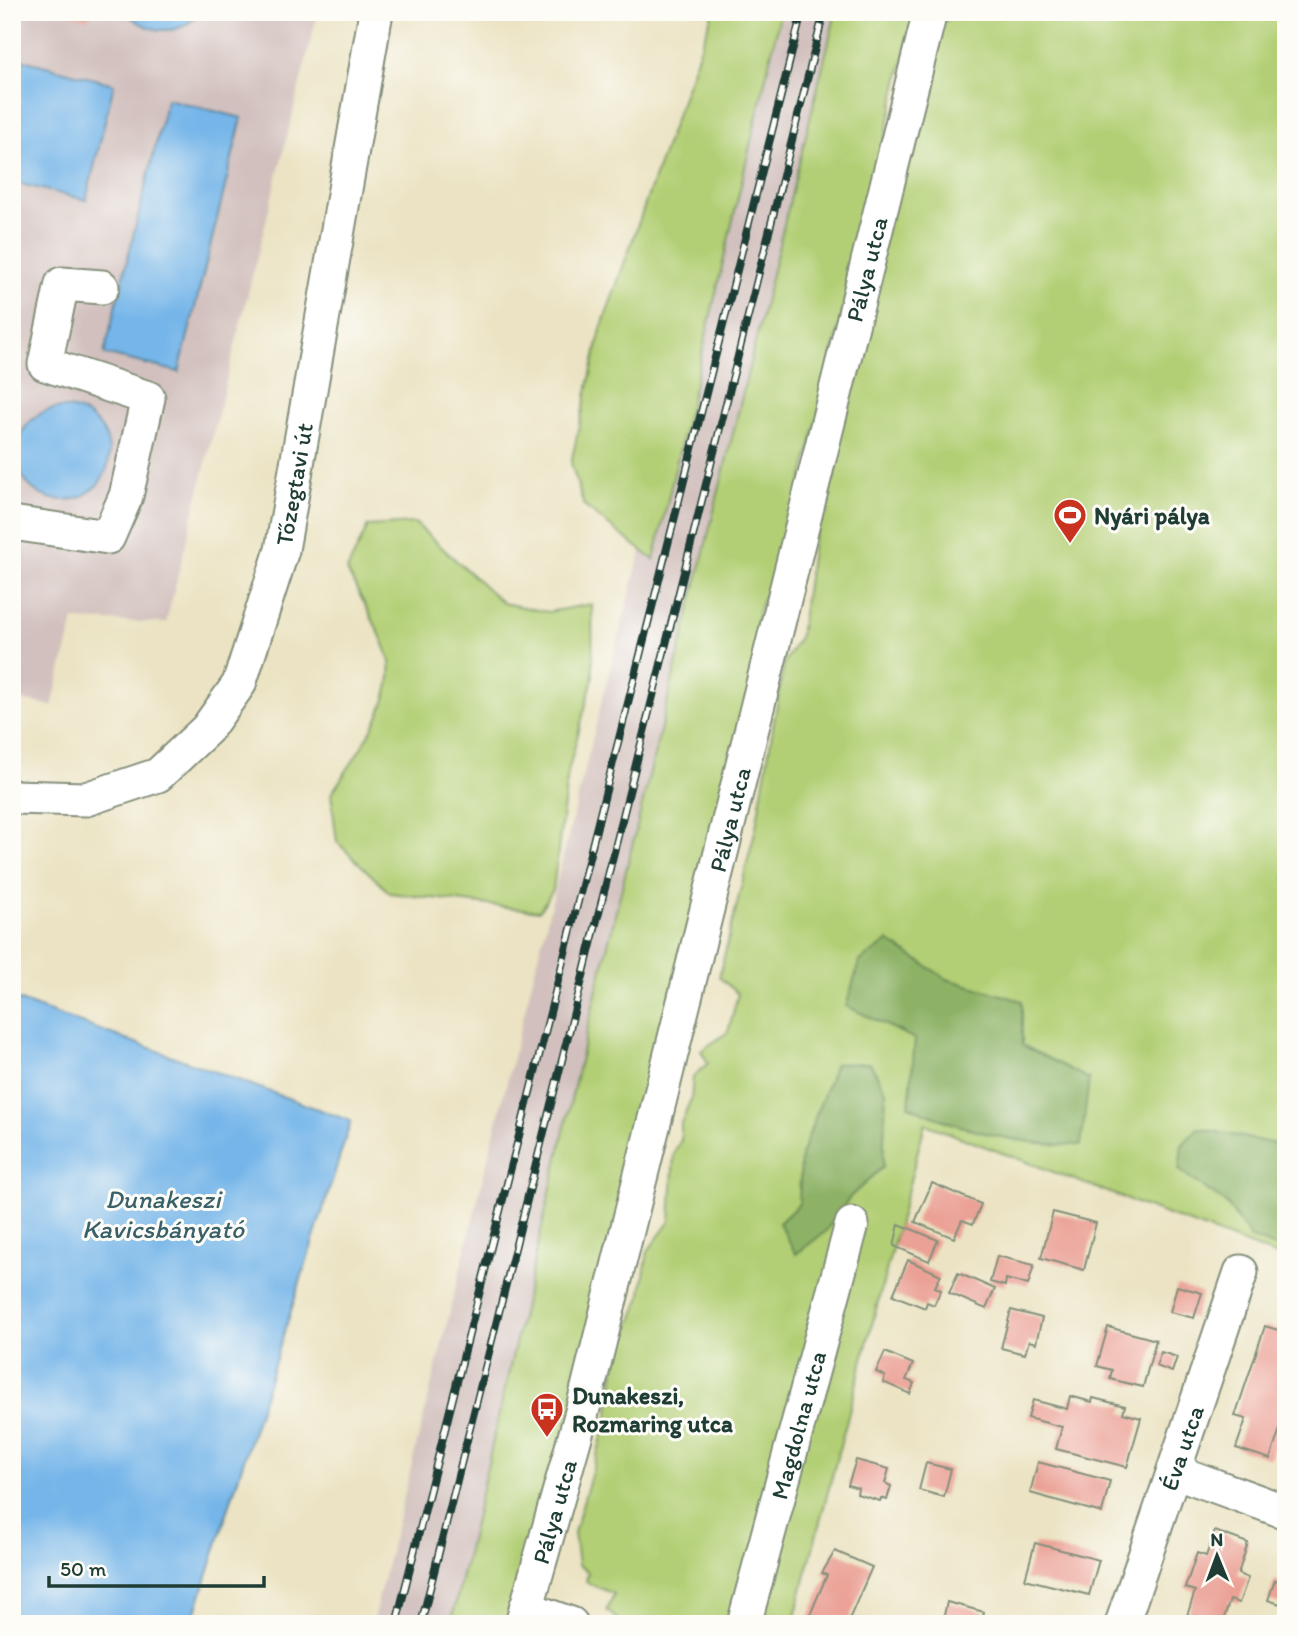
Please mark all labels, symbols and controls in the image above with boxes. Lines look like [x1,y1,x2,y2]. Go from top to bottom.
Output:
street label: Pálya utca [839,213,893,325]
street label: Tőzegtavi út [269,421,318,548]
sports icon: Nyári pálya [1051,496,1089,545]
place label: Nyári pálya [1094,501,1210,531]
street label: Pálya utca [702,763,756,875]
water label: Dunakeszi Kavicsbányató [82,1183,245,1245]
street label: Magdolna utca [764,1348,832,1502]
place label: Dunakeszi, Rozmaring utca [572,1381,733,1439]
bus stop icon: Dunakeszi, Rozmaring utca [528,1390,566,1439]
street label: Éva utca [1154,1401,1210,1494]
street label: Pálya utca [525,1455,583,1567]
north arrow [1182,1520,1252,1590]
text: N [1210,1528,1223,1551]
scale bar [49,1545,264,1589]
text: 50 m [60,1556,107,1581]

